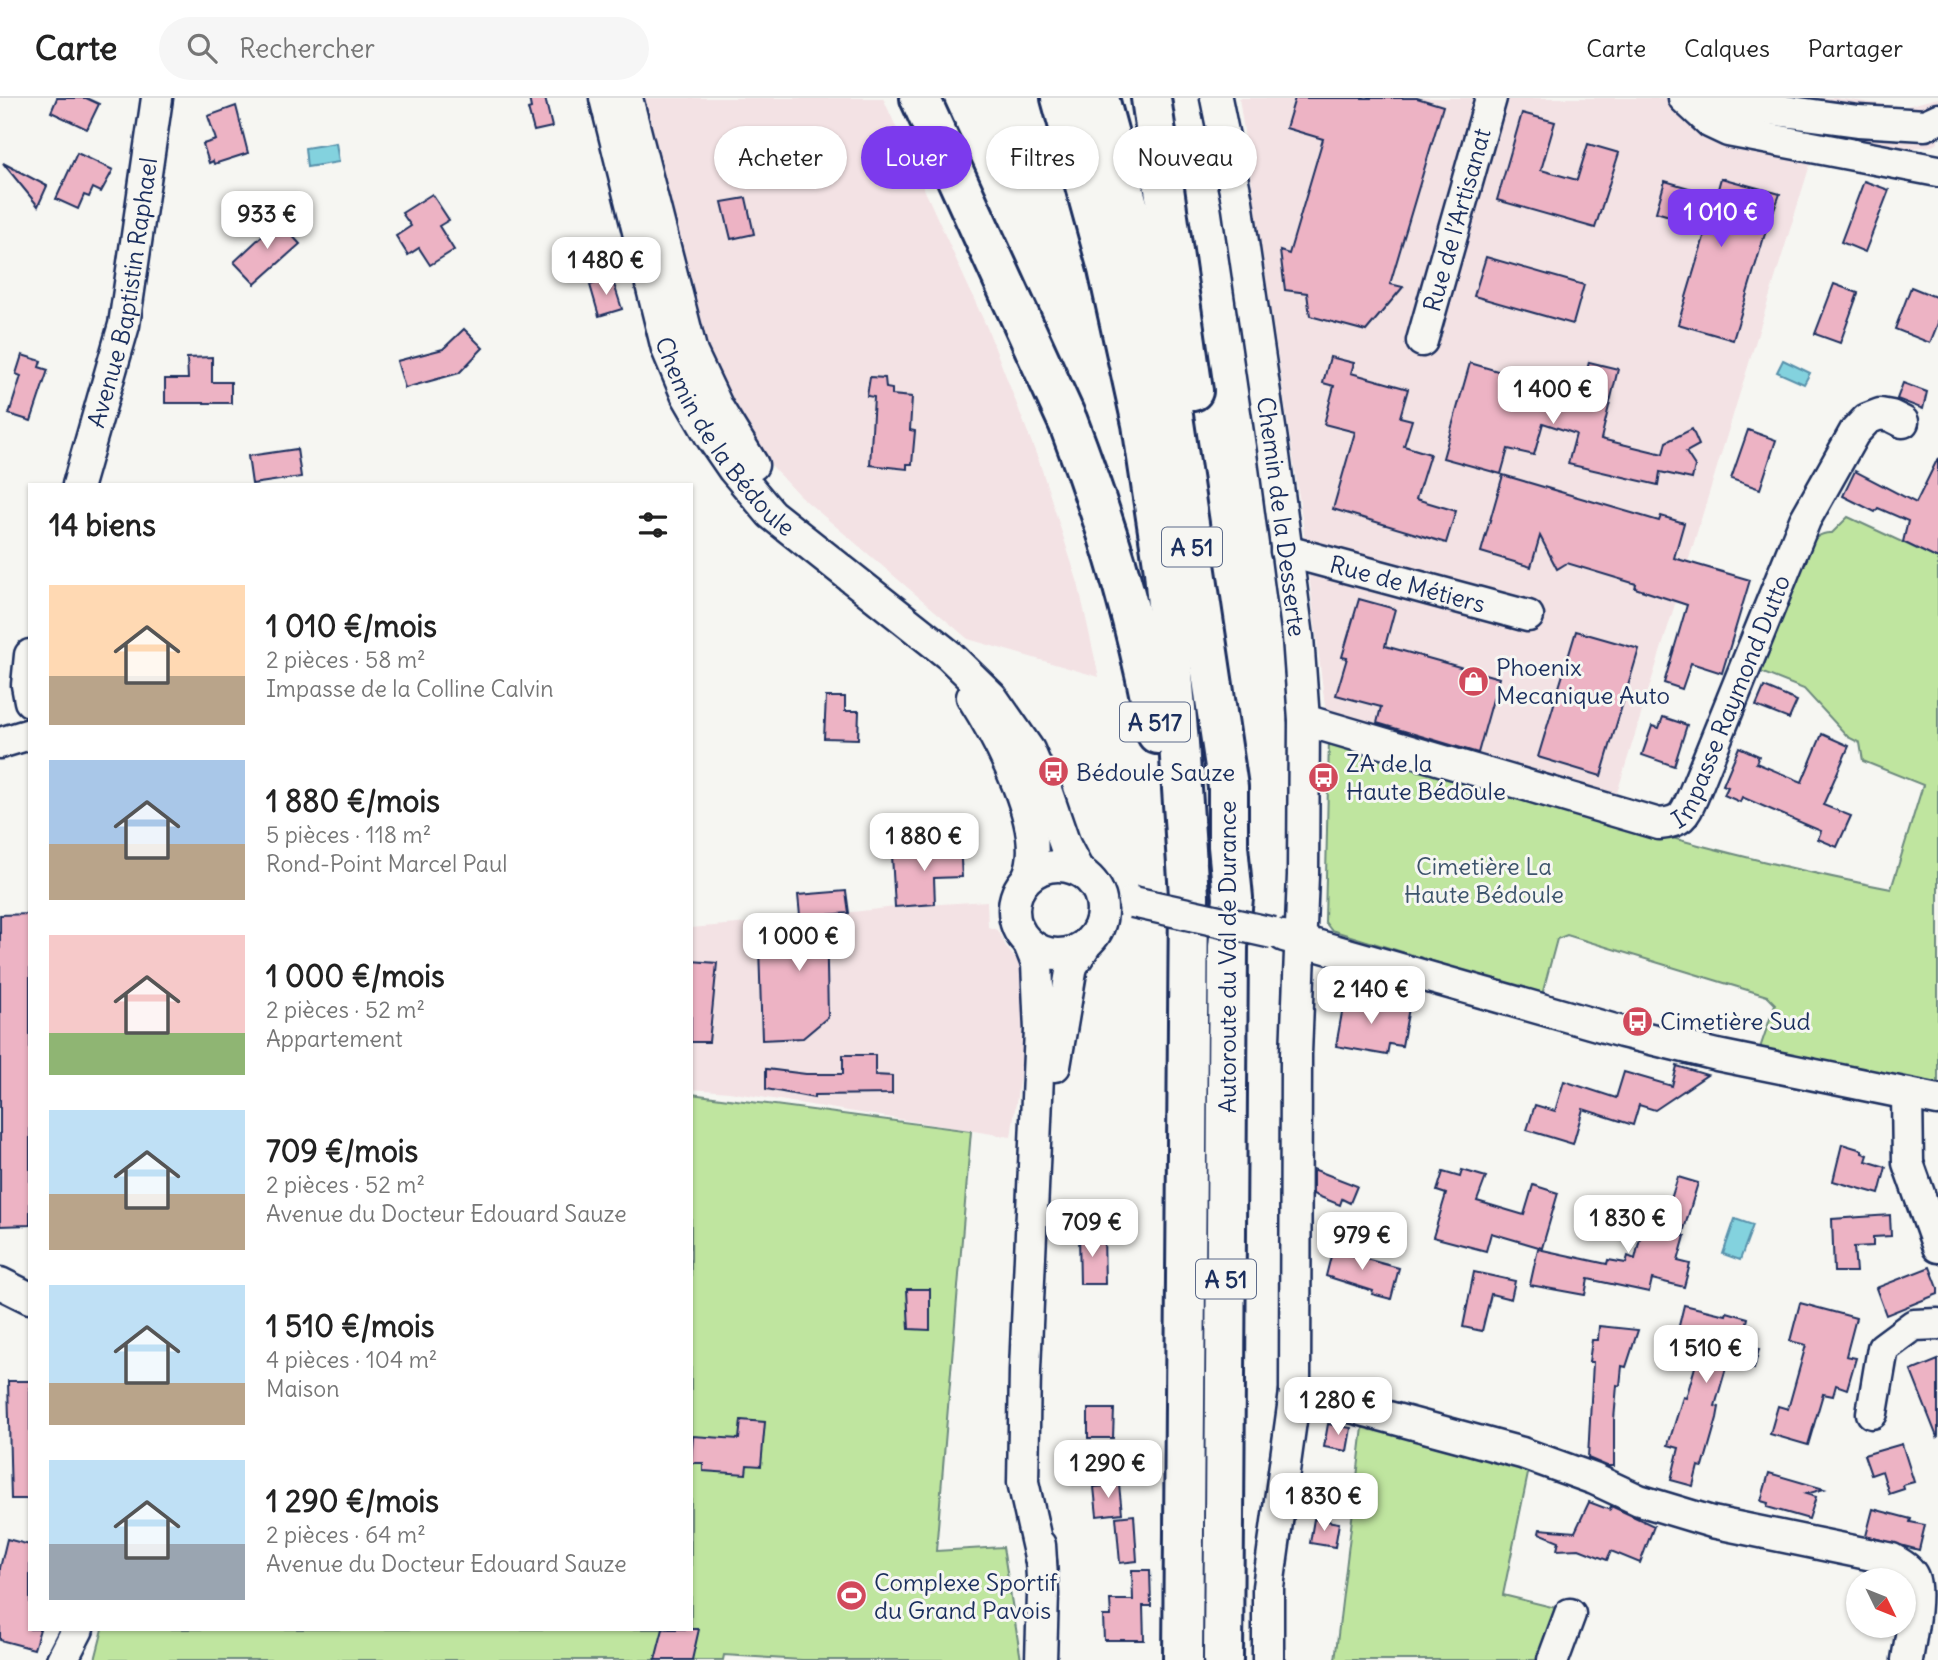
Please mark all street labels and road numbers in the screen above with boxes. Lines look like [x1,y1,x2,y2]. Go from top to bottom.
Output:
street label: Rue de l’Artisanat [1416,125,1497,315]
street label: Avenue Baptistin Raphael [80,156,163,431]
street label: Chemin de la Bédoule [650,334,801,542]
street label: Chemin de la Desserte [1251,395,1313,638]
road number: A 51 [1162,528,1222,566]
street label: Rue de Métiers [1327,548,1489,619]
street label: Impasse Raymond Dutto [1666,570,1796,835]
road number: A 517 [1120,702,1190,742]
street label: Autoroute du Val de Durance [1212,801,1242,1113]
road number: A 51 [1196,1260,1256,1298]

